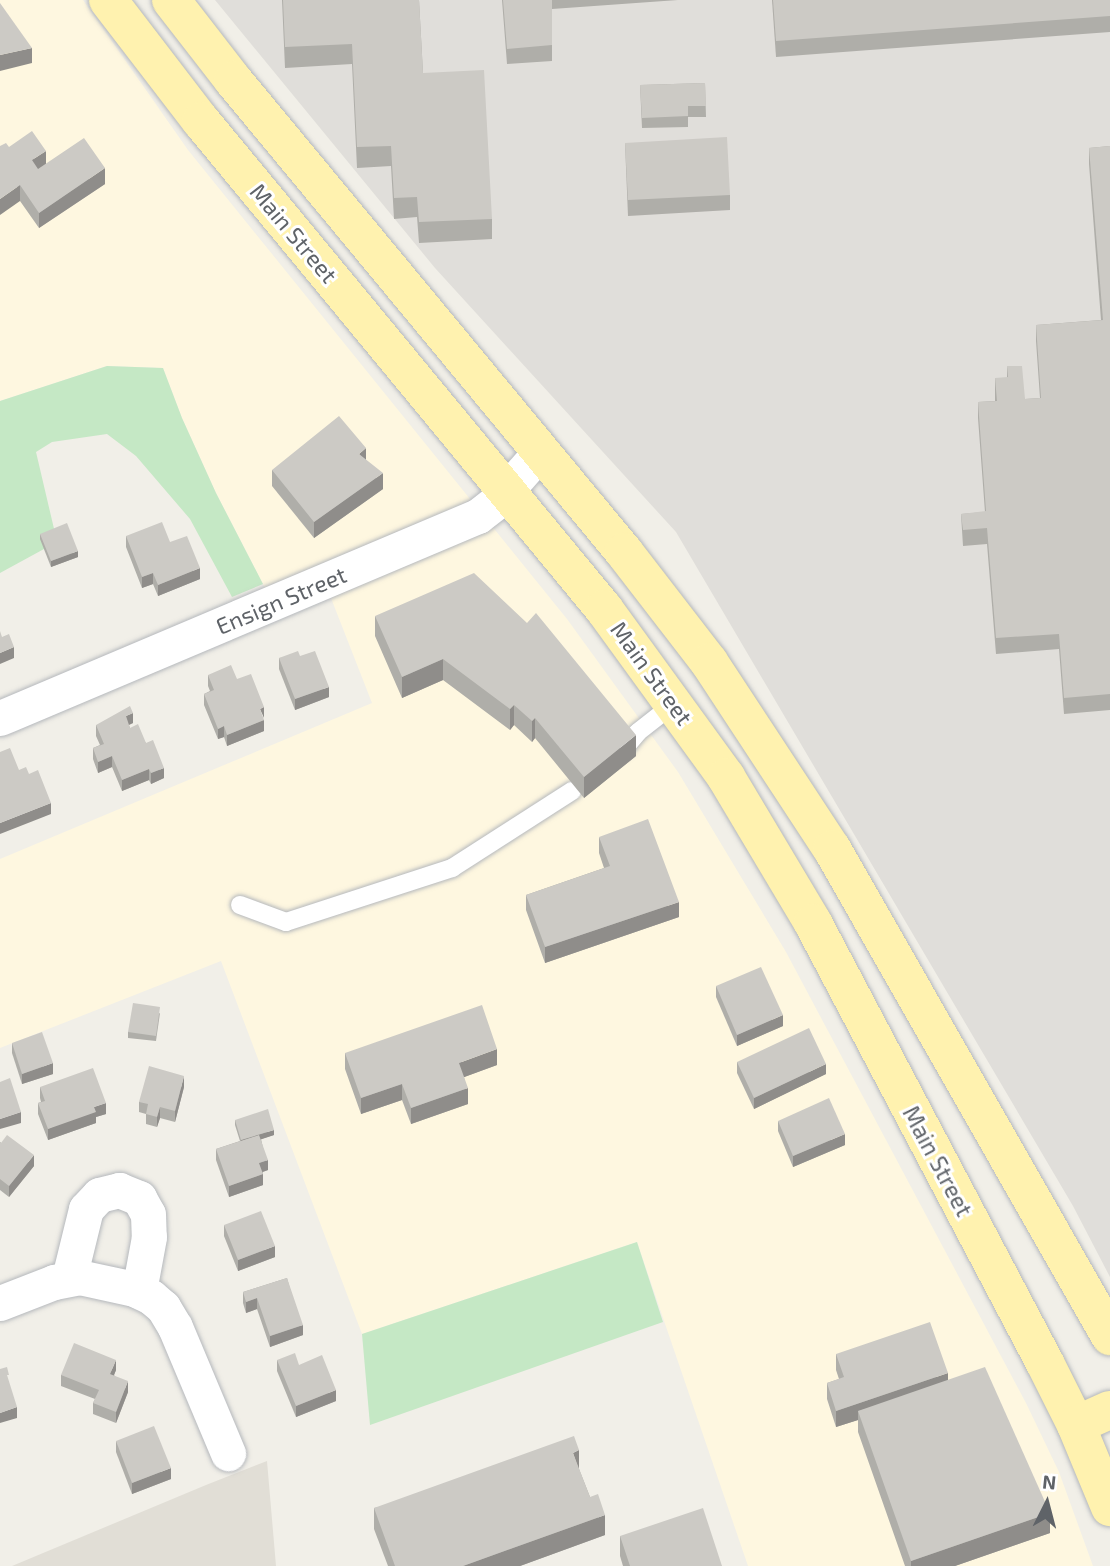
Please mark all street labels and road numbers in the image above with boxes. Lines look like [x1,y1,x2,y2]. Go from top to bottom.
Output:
street label: Main Street [245,178,343,288]
street label: Ensign Street [212,560,350,640]
street label: Main Street [605,616,699,730]
street label: Main Street [897,1101,979,1221]

